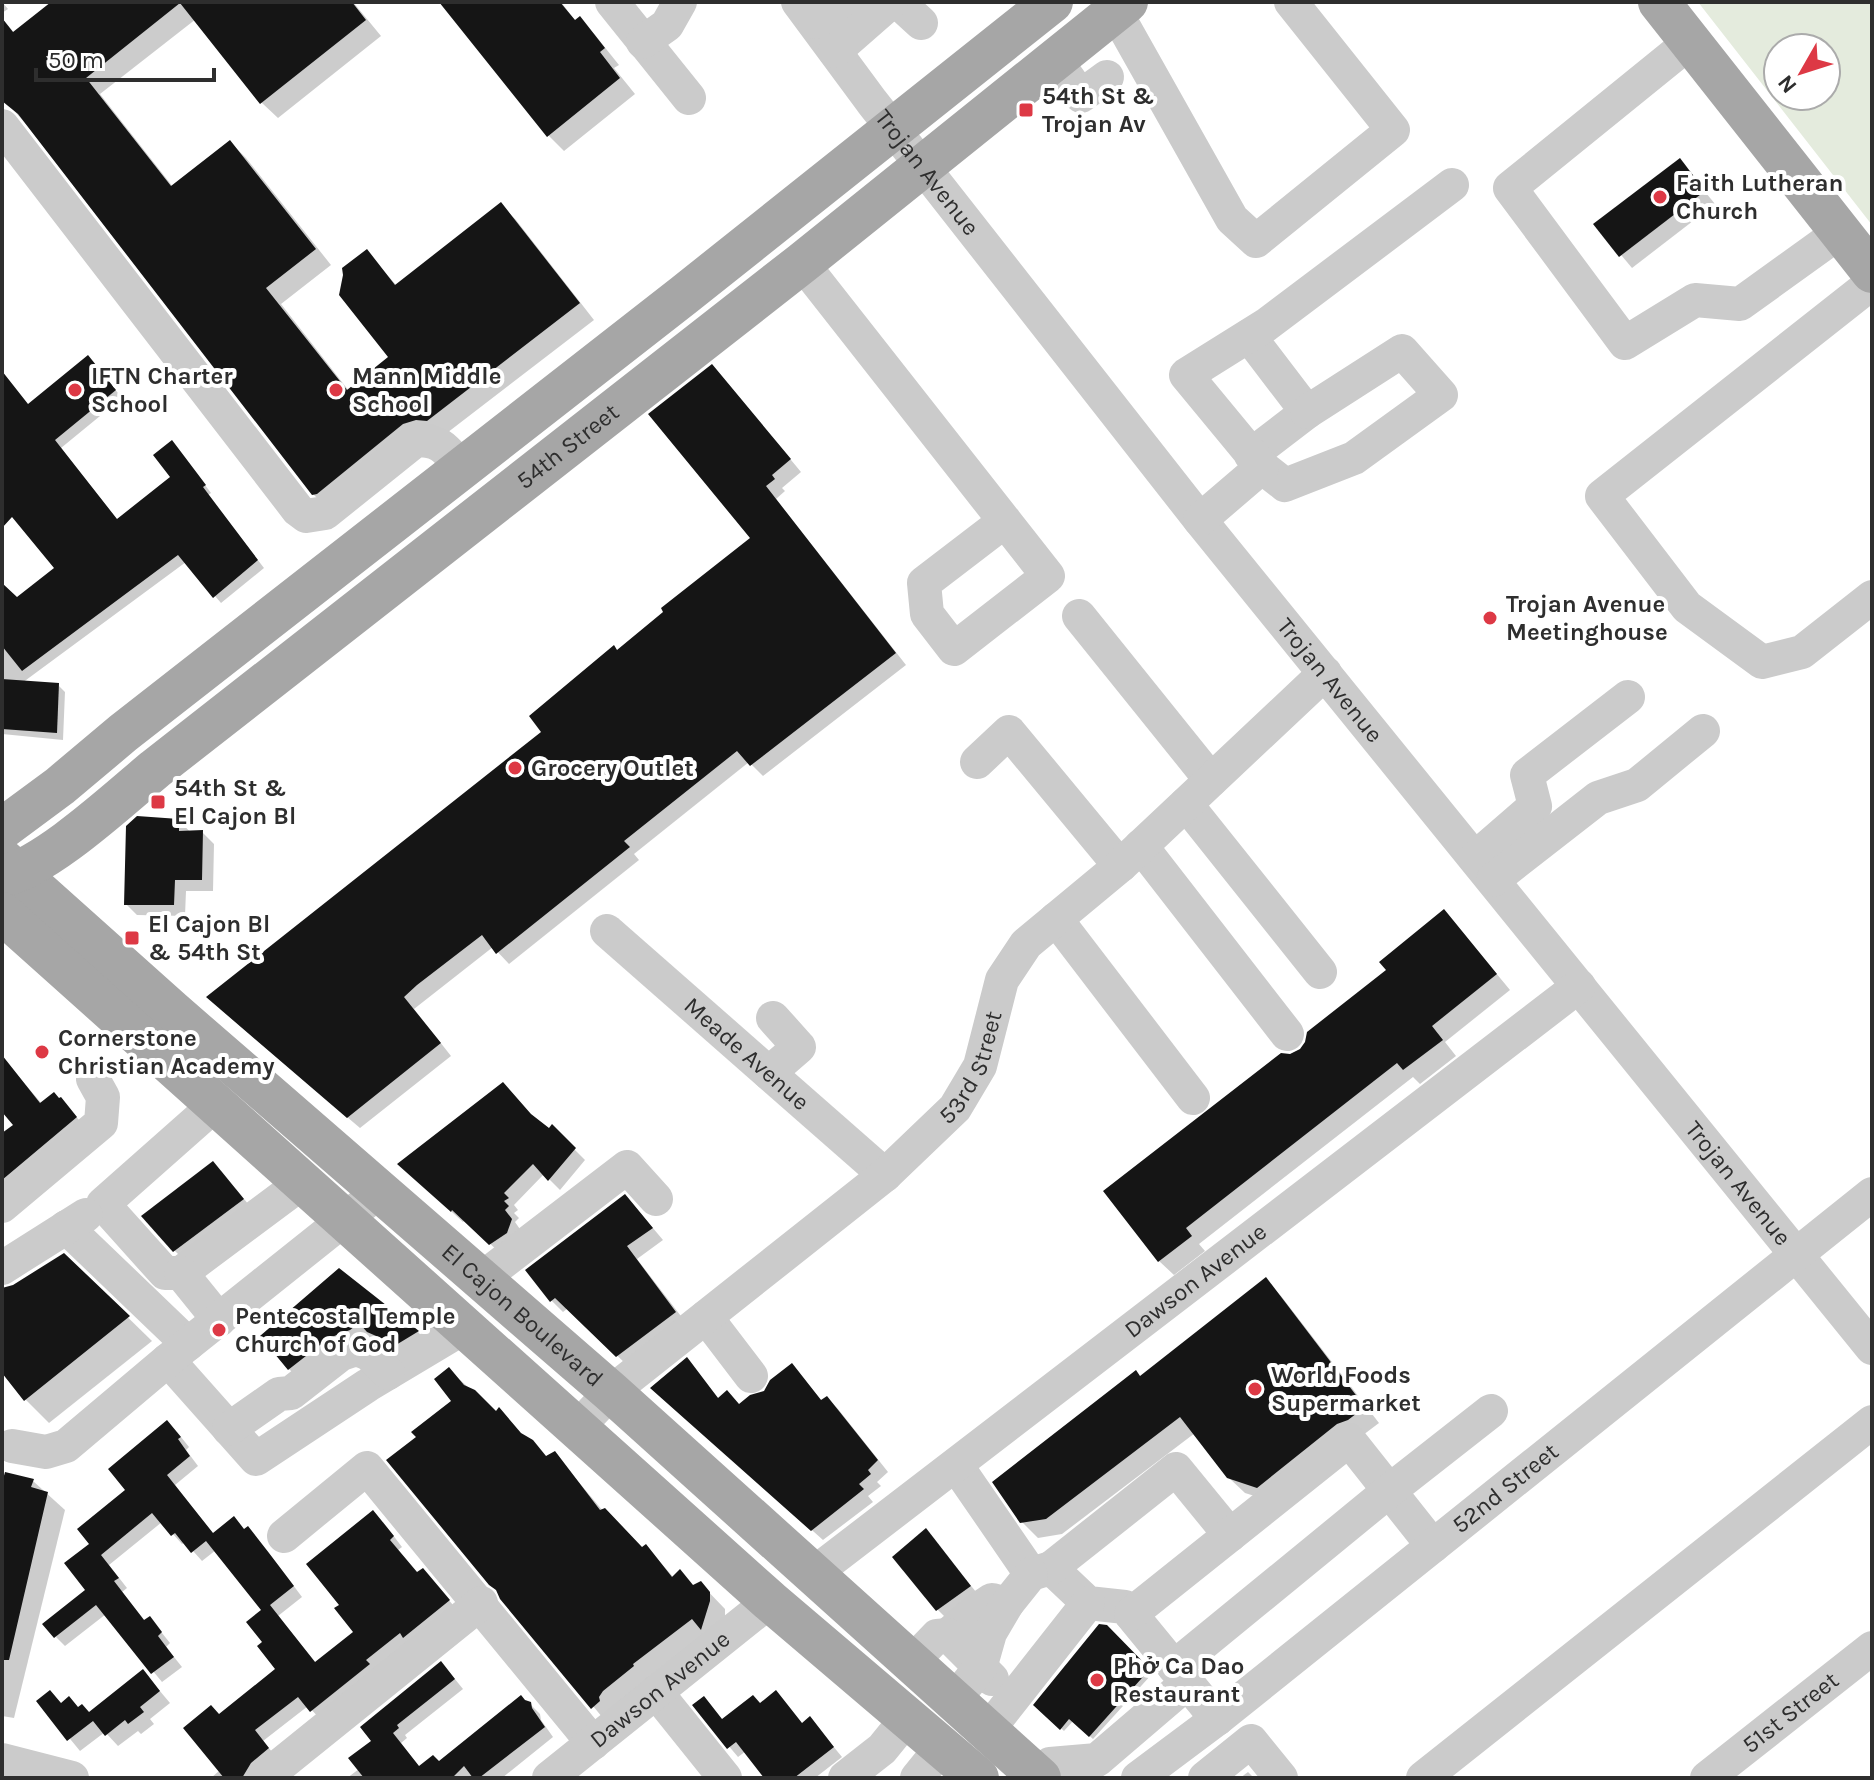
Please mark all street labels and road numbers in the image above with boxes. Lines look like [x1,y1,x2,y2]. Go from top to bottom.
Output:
street label: Trojan Avenue [869,104,985,241]
street label: 54th Street [511,398,624,495]
street label: Trojan Avenue [1271,612,1389,748]
street label: Meade Avenue [678,991,815,1116]
street label: 53rd Street [933,1008,1008,1130]
street label: Trojan Avenue [1680,1115,1797,1251]
street label: Dawson Avenue [1119,1217,1272,1344]
street label: El Cajon Boulevard [436,1237,609,1393]
street label: 52nd Street [1447,1437,1564,1539]
street label: Dawson Avenue [584,1625,735,1754]
street label: 51st Street [1737,1666,1844,1759]

